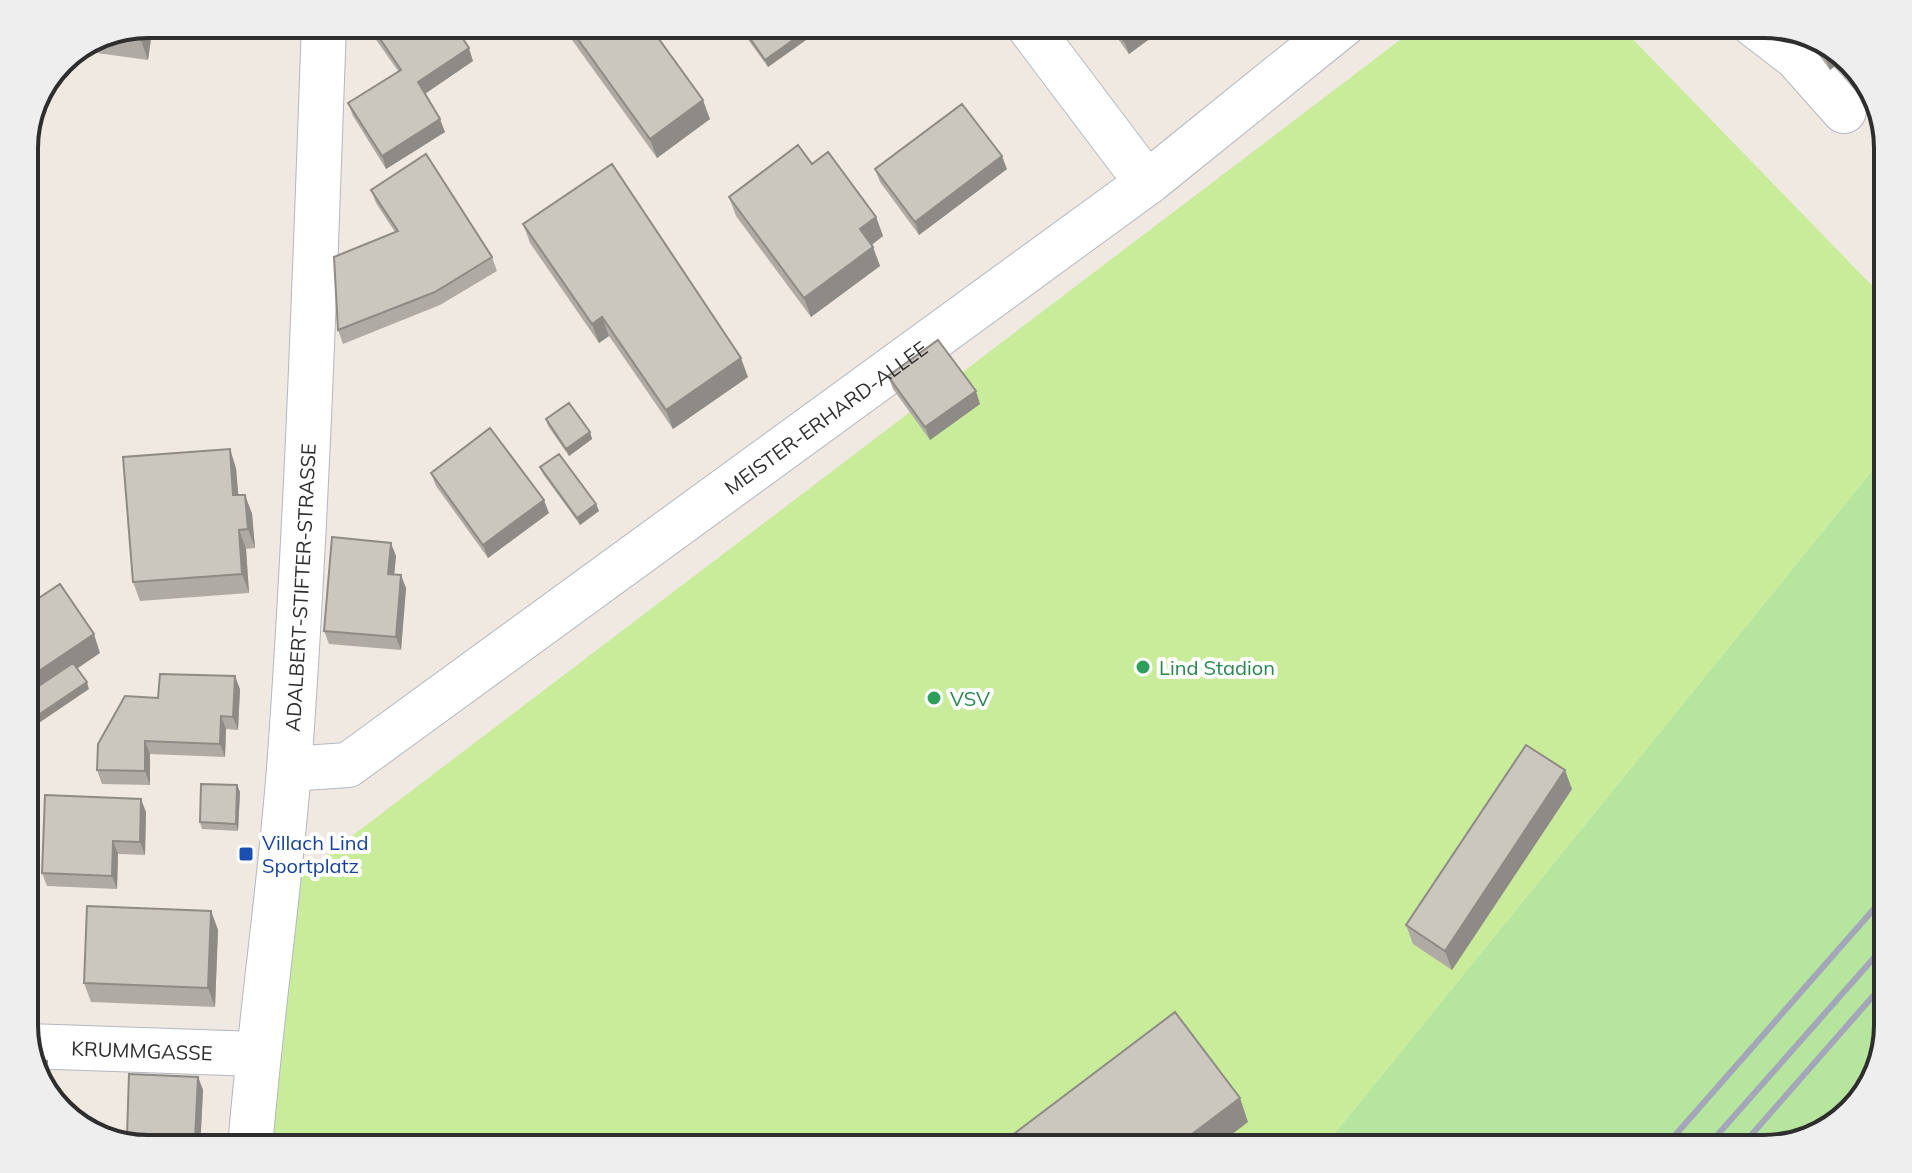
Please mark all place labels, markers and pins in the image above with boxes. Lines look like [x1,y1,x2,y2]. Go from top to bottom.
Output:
place label: Lind Stadion [1159,655,1275,680]
marker: Lind Stadion [1134,658,1152,676]
place label: VSV [950,686,990,711]
marker: VSV [925,689,943,707]
place label: Villach Lind Sportplatz [262,830,368,878]
marker: Villach Lind Sportplatz [237,845,255,863]

